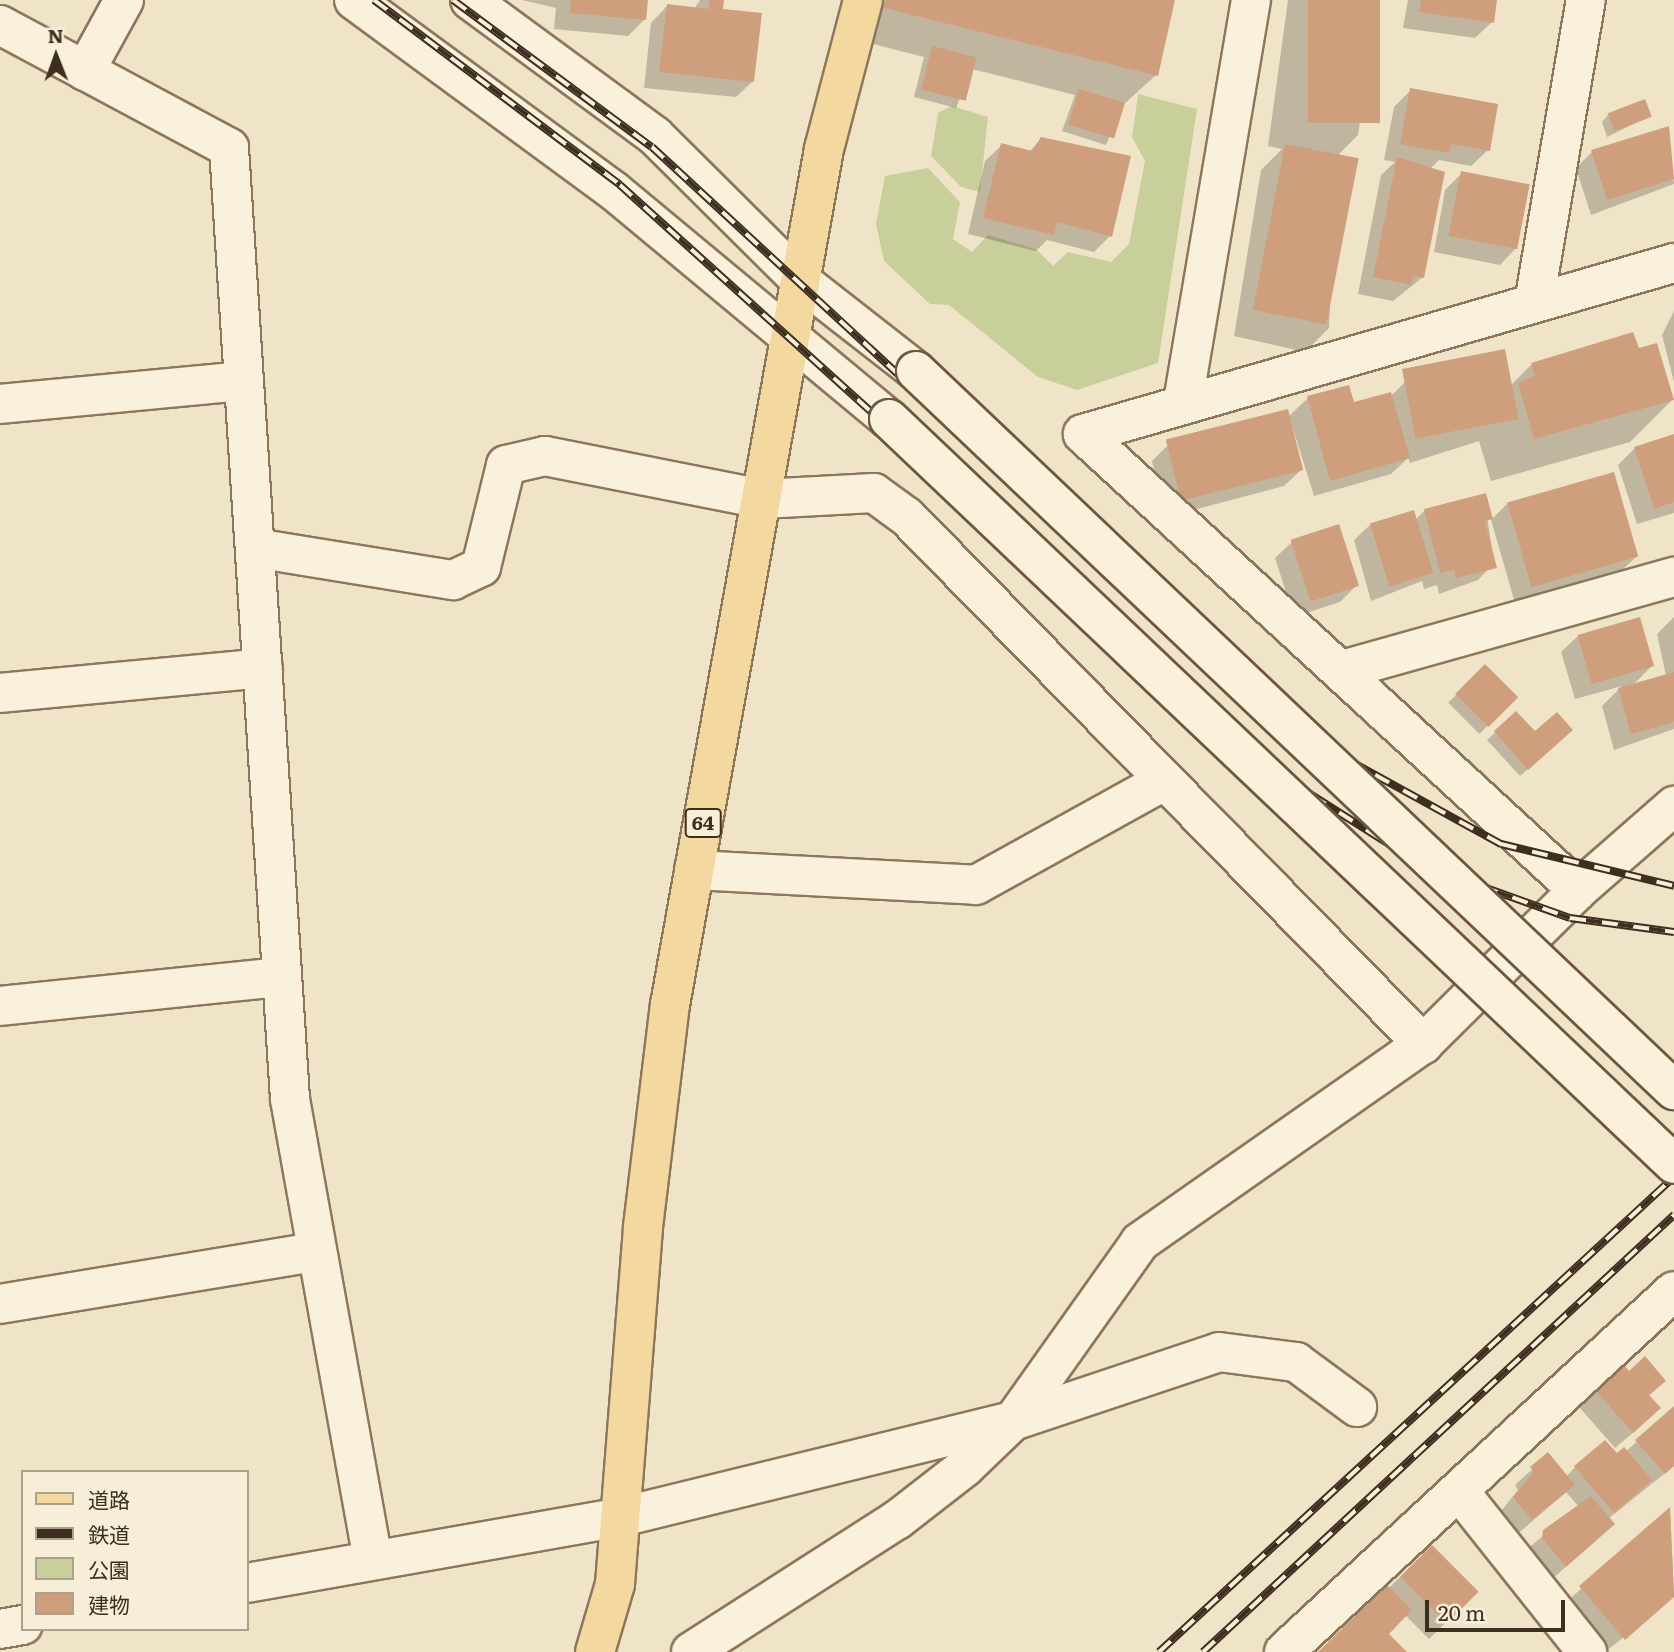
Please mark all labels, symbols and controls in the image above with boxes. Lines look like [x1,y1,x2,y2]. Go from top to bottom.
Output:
north arrow [21,21,91,91]
text: N [47,21,64,49]
road number: 64 [684,808,722,838]
legend [21,1470,248,1631]
text: 道路 [88,1483,130,1514]
text: 鉄道 [88,1518,130,1549]
text: 公園 [88,1553,130,1584]
scale bar [1429,1586,1569,1630]
text: 建物 [88,1588,130,1619]
text: 20 m [1438,1596,1485,1627]

